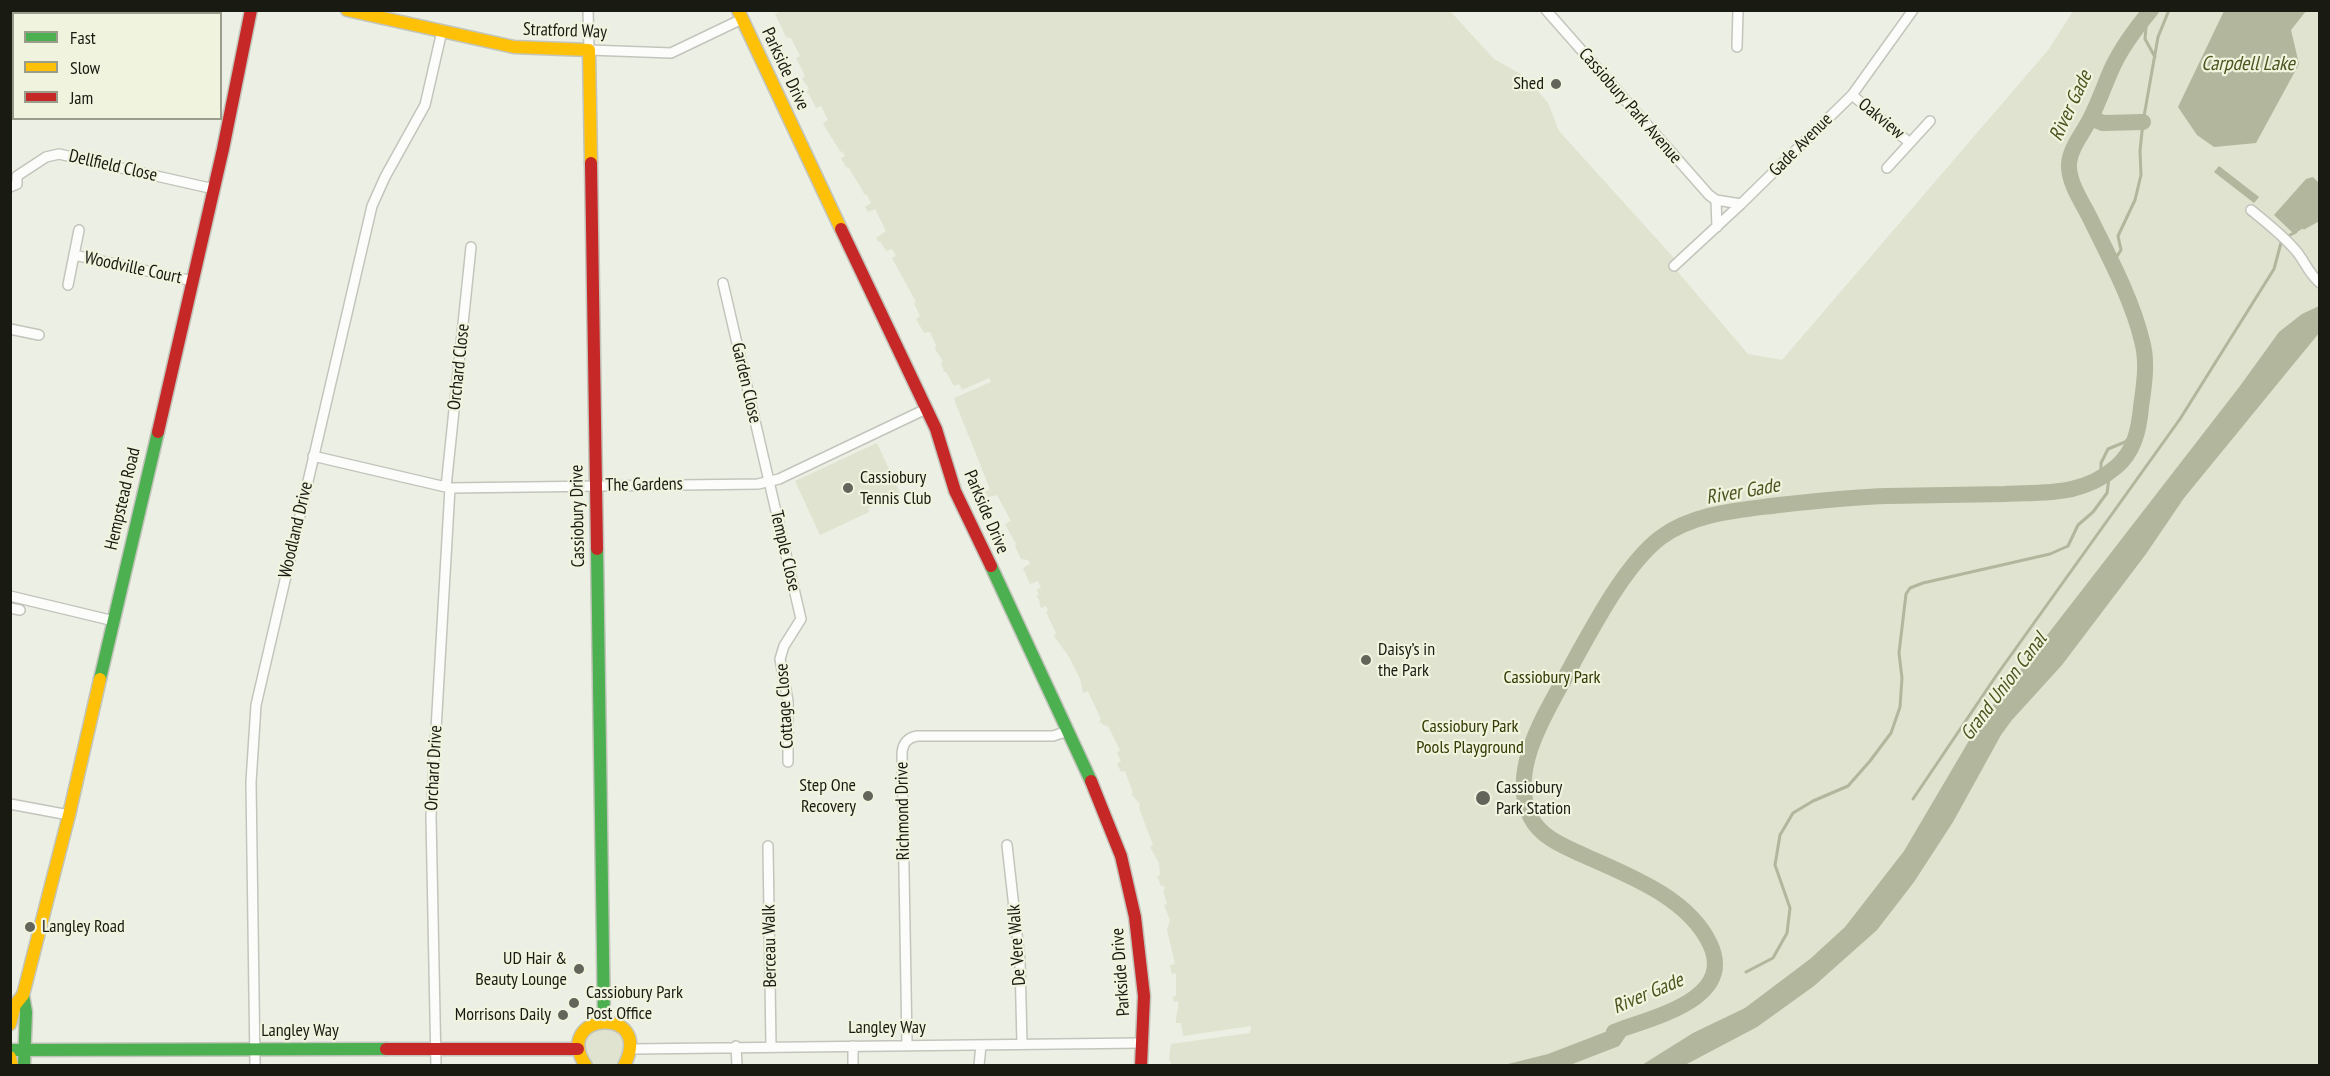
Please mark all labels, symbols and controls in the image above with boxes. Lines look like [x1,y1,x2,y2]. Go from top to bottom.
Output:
legend [12,12,222,120]
street label: Stratford Way [523,19,607,43]
street label: Parkside Drive [757,24,813,114]
text: Fast [70,26,96,49]
street label: Cassiobury Park Avenue [1574,44,1686,168]
water label: Carpdell Lake [2201,52,2295,76]
text: Slow [70,56,100,79]
water label: River Gade [2044,67,2098,145]
place label: Shed [1513,73,1544,95]
marker: Shed [1549,77,1563,91]
text: Jam [70,86,93,109]
street label: Oakview [1854,94,1908,144]
street label: Gade Avenue [1765,109,1837,181]
street label: Dellfield Close [67,145,159,187]
street label: Woodville Court [82,247,184,289]
street label: Orchard Close [444,323,474,411]
street label: Garden Close [726,341,766,425]
street label: Hempstead Road [101,446,145,552]
street label: Cassiobury Drive [566,464,590,568]
place label: Cassiobury Tennis Club [860,467,931,510]
street label: Parkside Drive [959,467,1013,557]
street label: The Gardens [605,474,683,496]
water label: River Gade [1704,474,1782,510]
street label: Woodland Drive [274,480,318,580]
marker: Cassiobury Tennis Club [841,481,855,495]
street label: Temple Close [765,508,805,594]
water label: Grand Union Canal [1956,628,2052,746]
place label: Daisy’s in the Park [1378,639,1435,682]
marker: Daisy’s in the Park [1359,653,1373,667]
street label: Cottage Close [771,663,799,749]
park label: Cassiobury Park [1504,667,1600,689]
park label: Cassiobury Park Pools Playground [1416,716,1524,758]
street label: Orchard Drive [421,725,447,811]
street label: Richmond Drive [891,762,915,860]
place label: Step One Recovery [799,775,856,818]
place label: Cassiobury Park Station [1496,777,1571,820]
marker: Step One Recovery [861,789,875,803]
marker: Cassiobury Park Station [1474,789,1492,807]
street label: Berceau Walk [758,904,782,988]
street label: De Vere Walk [1003,904,1031,986]
place label: Langley Road [42,916,125,938]
marker: Langley Road [23,920,37,934]
street label: Parkside Drive [1107,927,1135,1017]
place label: UD Hair & Beauty Lounge [475,948,567,990]
marker: UD Hair & Beauty Lounge [572,962,586,976]
water label: River Gade [1609,968,1687,1020]
place label: Cassiobury Park Post Office [586,982,683,1024]
marker: Cassiobury Park Post Office [567,996,581,1010]
place label: Morrisons Daily [455,1004,551,1026]
marker: Morrisons Daily [556,1008,570,1022]
street label: Langley Way [848,1017,926,1039]
street label: Langley Way [261,1020,339,1042]

